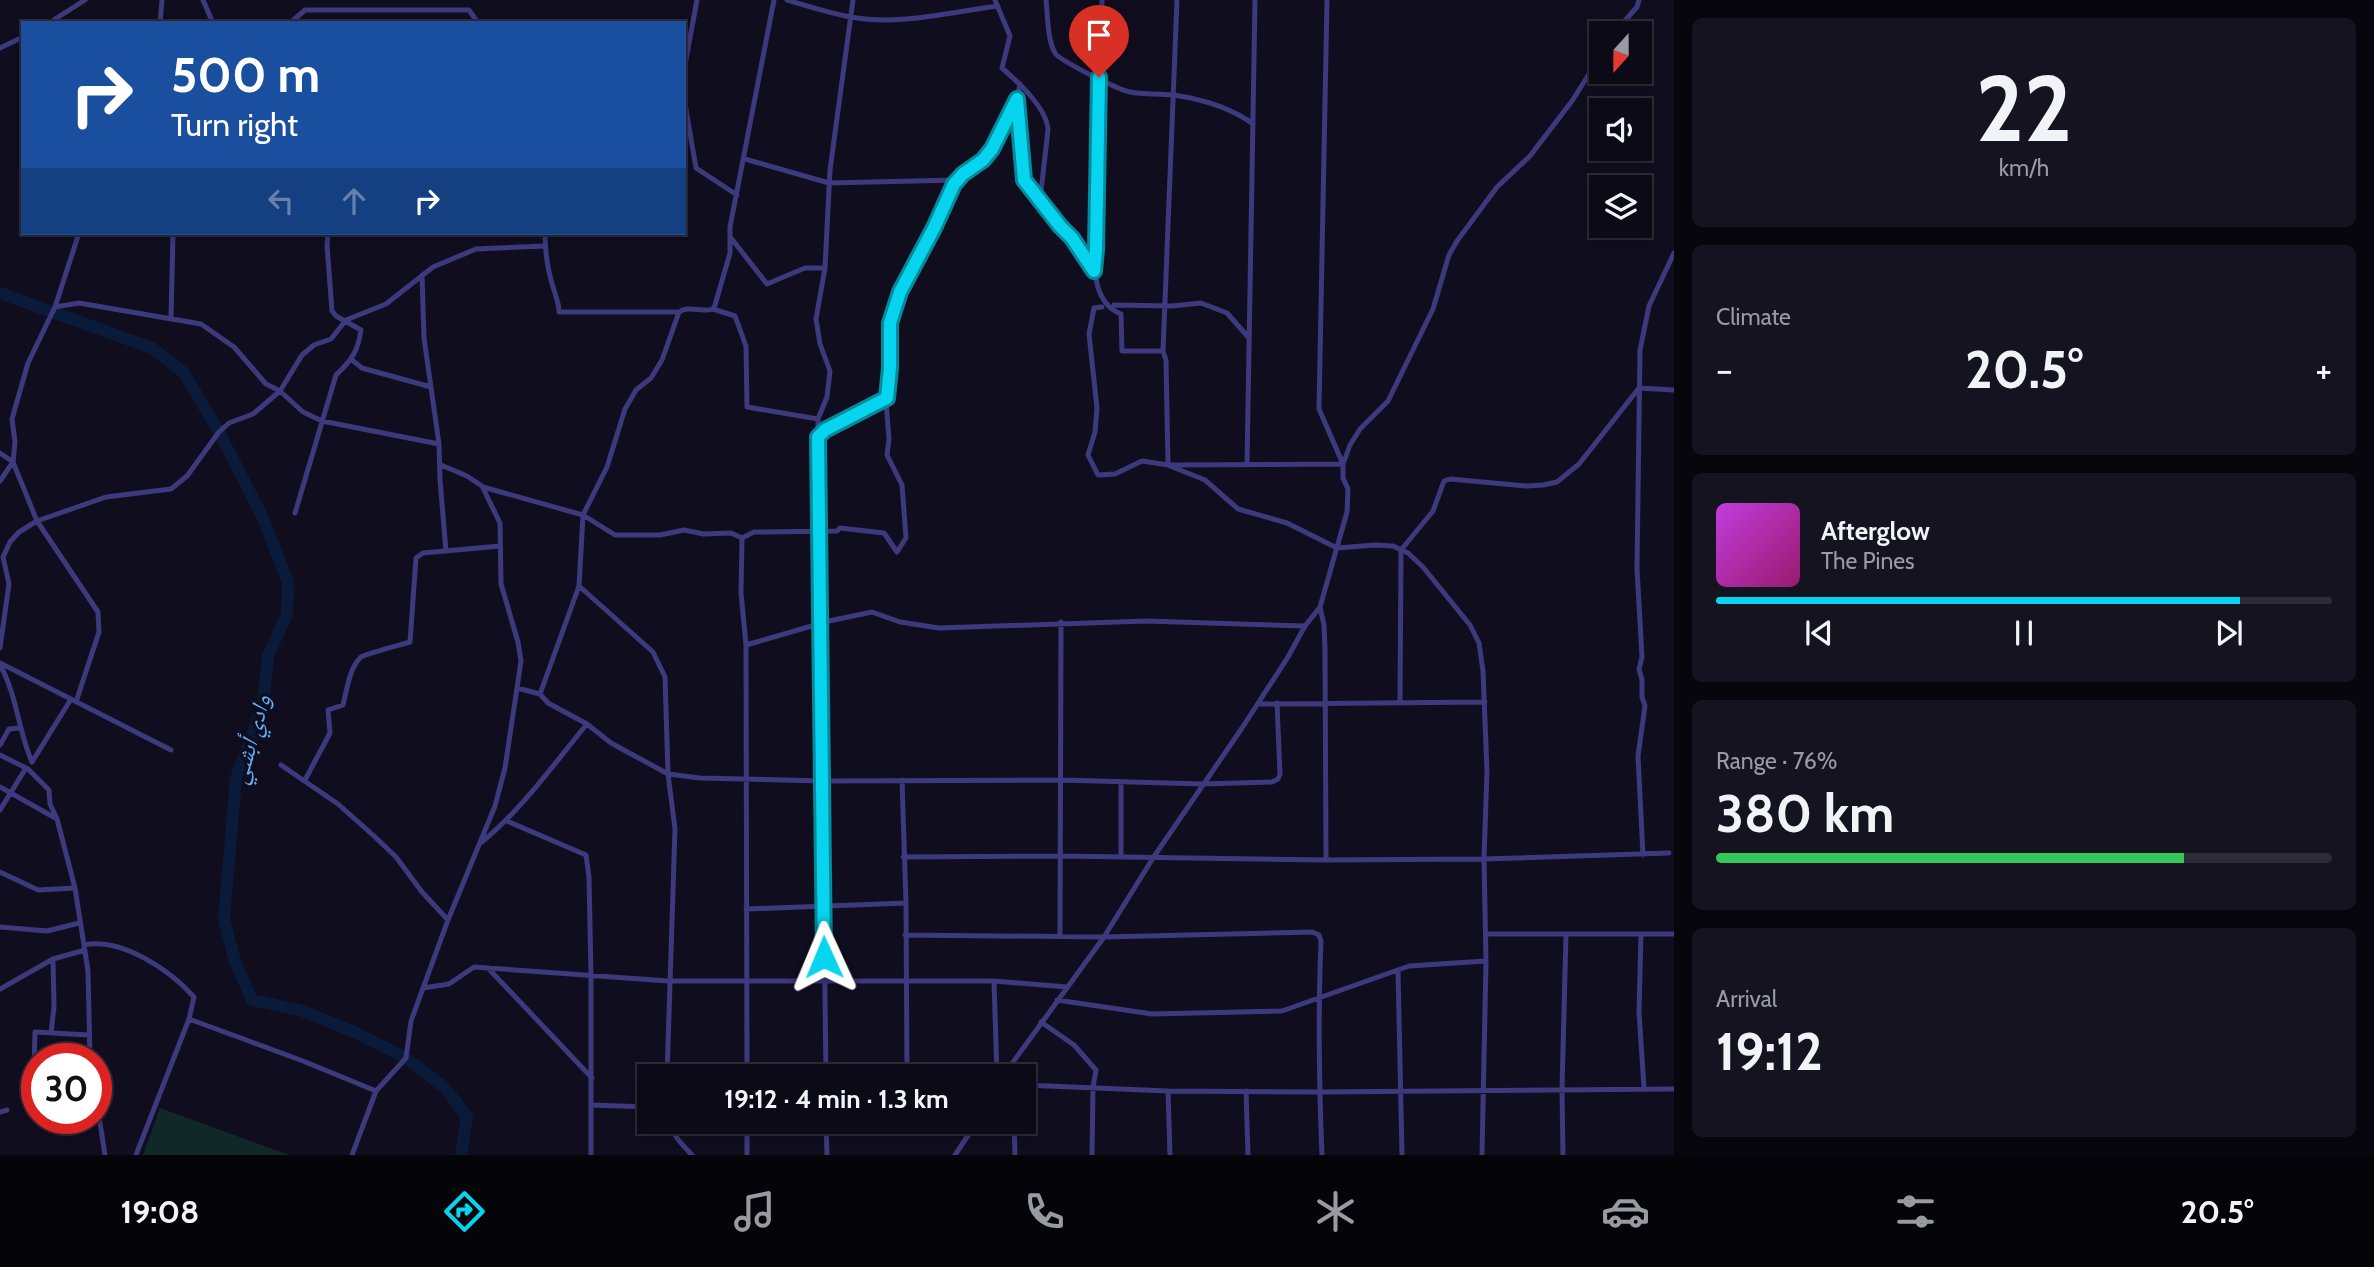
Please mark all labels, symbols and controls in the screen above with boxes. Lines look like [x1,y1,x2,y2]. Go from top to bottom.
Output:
pin [1069,5,1129,77]
icon: arrive [1080,16,1118,54]
north arrow [1589,21,1652,84]
map controls [1589,21,1652,238]
text: 500 m [171,45,320,104]
icon: right [56,49,147,140]
text: 22 [1976,53,2072,164]
button: sound [1589,98,1652,161]
text: Turn right [171,105,298,144]
text: km/h [1999,154,2049,182]
button: layers [1589,175,1652,238]
icon: left [262,182,300,220]
icon: ahead [335,182,373,220]
icon: right [408,182,446,220]
text: Climate [1716,303,1791,331]
text: 20.5° [1965,338,2083,401]
text: − [1716,346,1733,393]
text: + [2315,346,2332,393]
text: Afterglow [1821,515,1930,547]
text: The Pines [1821,547,1915,575]
icon: previous [1800,614,1838,652]
icon: pause [2005,614,2043,652]
icon: next [2210,614,2248,652]
water label: وادي أبشي [223,691,281,788]
text: Range · 76% [1716,747,1837,775]
text: 380 km [1716,782,1894,845]
position arrow [787,920,861,994]
text: Arrival [1716,985,1777,1013]
text: 19:12 [1716,1020,1823,1083]
speed limit sign: 30 [21,1043,112,1134]
text: 19:12 · 4 min · 1.3 km [724,1083,949,1115]
icon: directions [440,1187,489,1236]
icon: music [730,1187,779,1236]
icon: phone [1020,1187,1069,1236]
icon: climate [1311,1187,1360,1236]
icon: car [1601,1187,1650,1236]
icon: filters [1891,1187,1940,1236]
text: 19:08 [121,1192,199,1231]
text: 20.5° [2181,1192,2253,1231]

